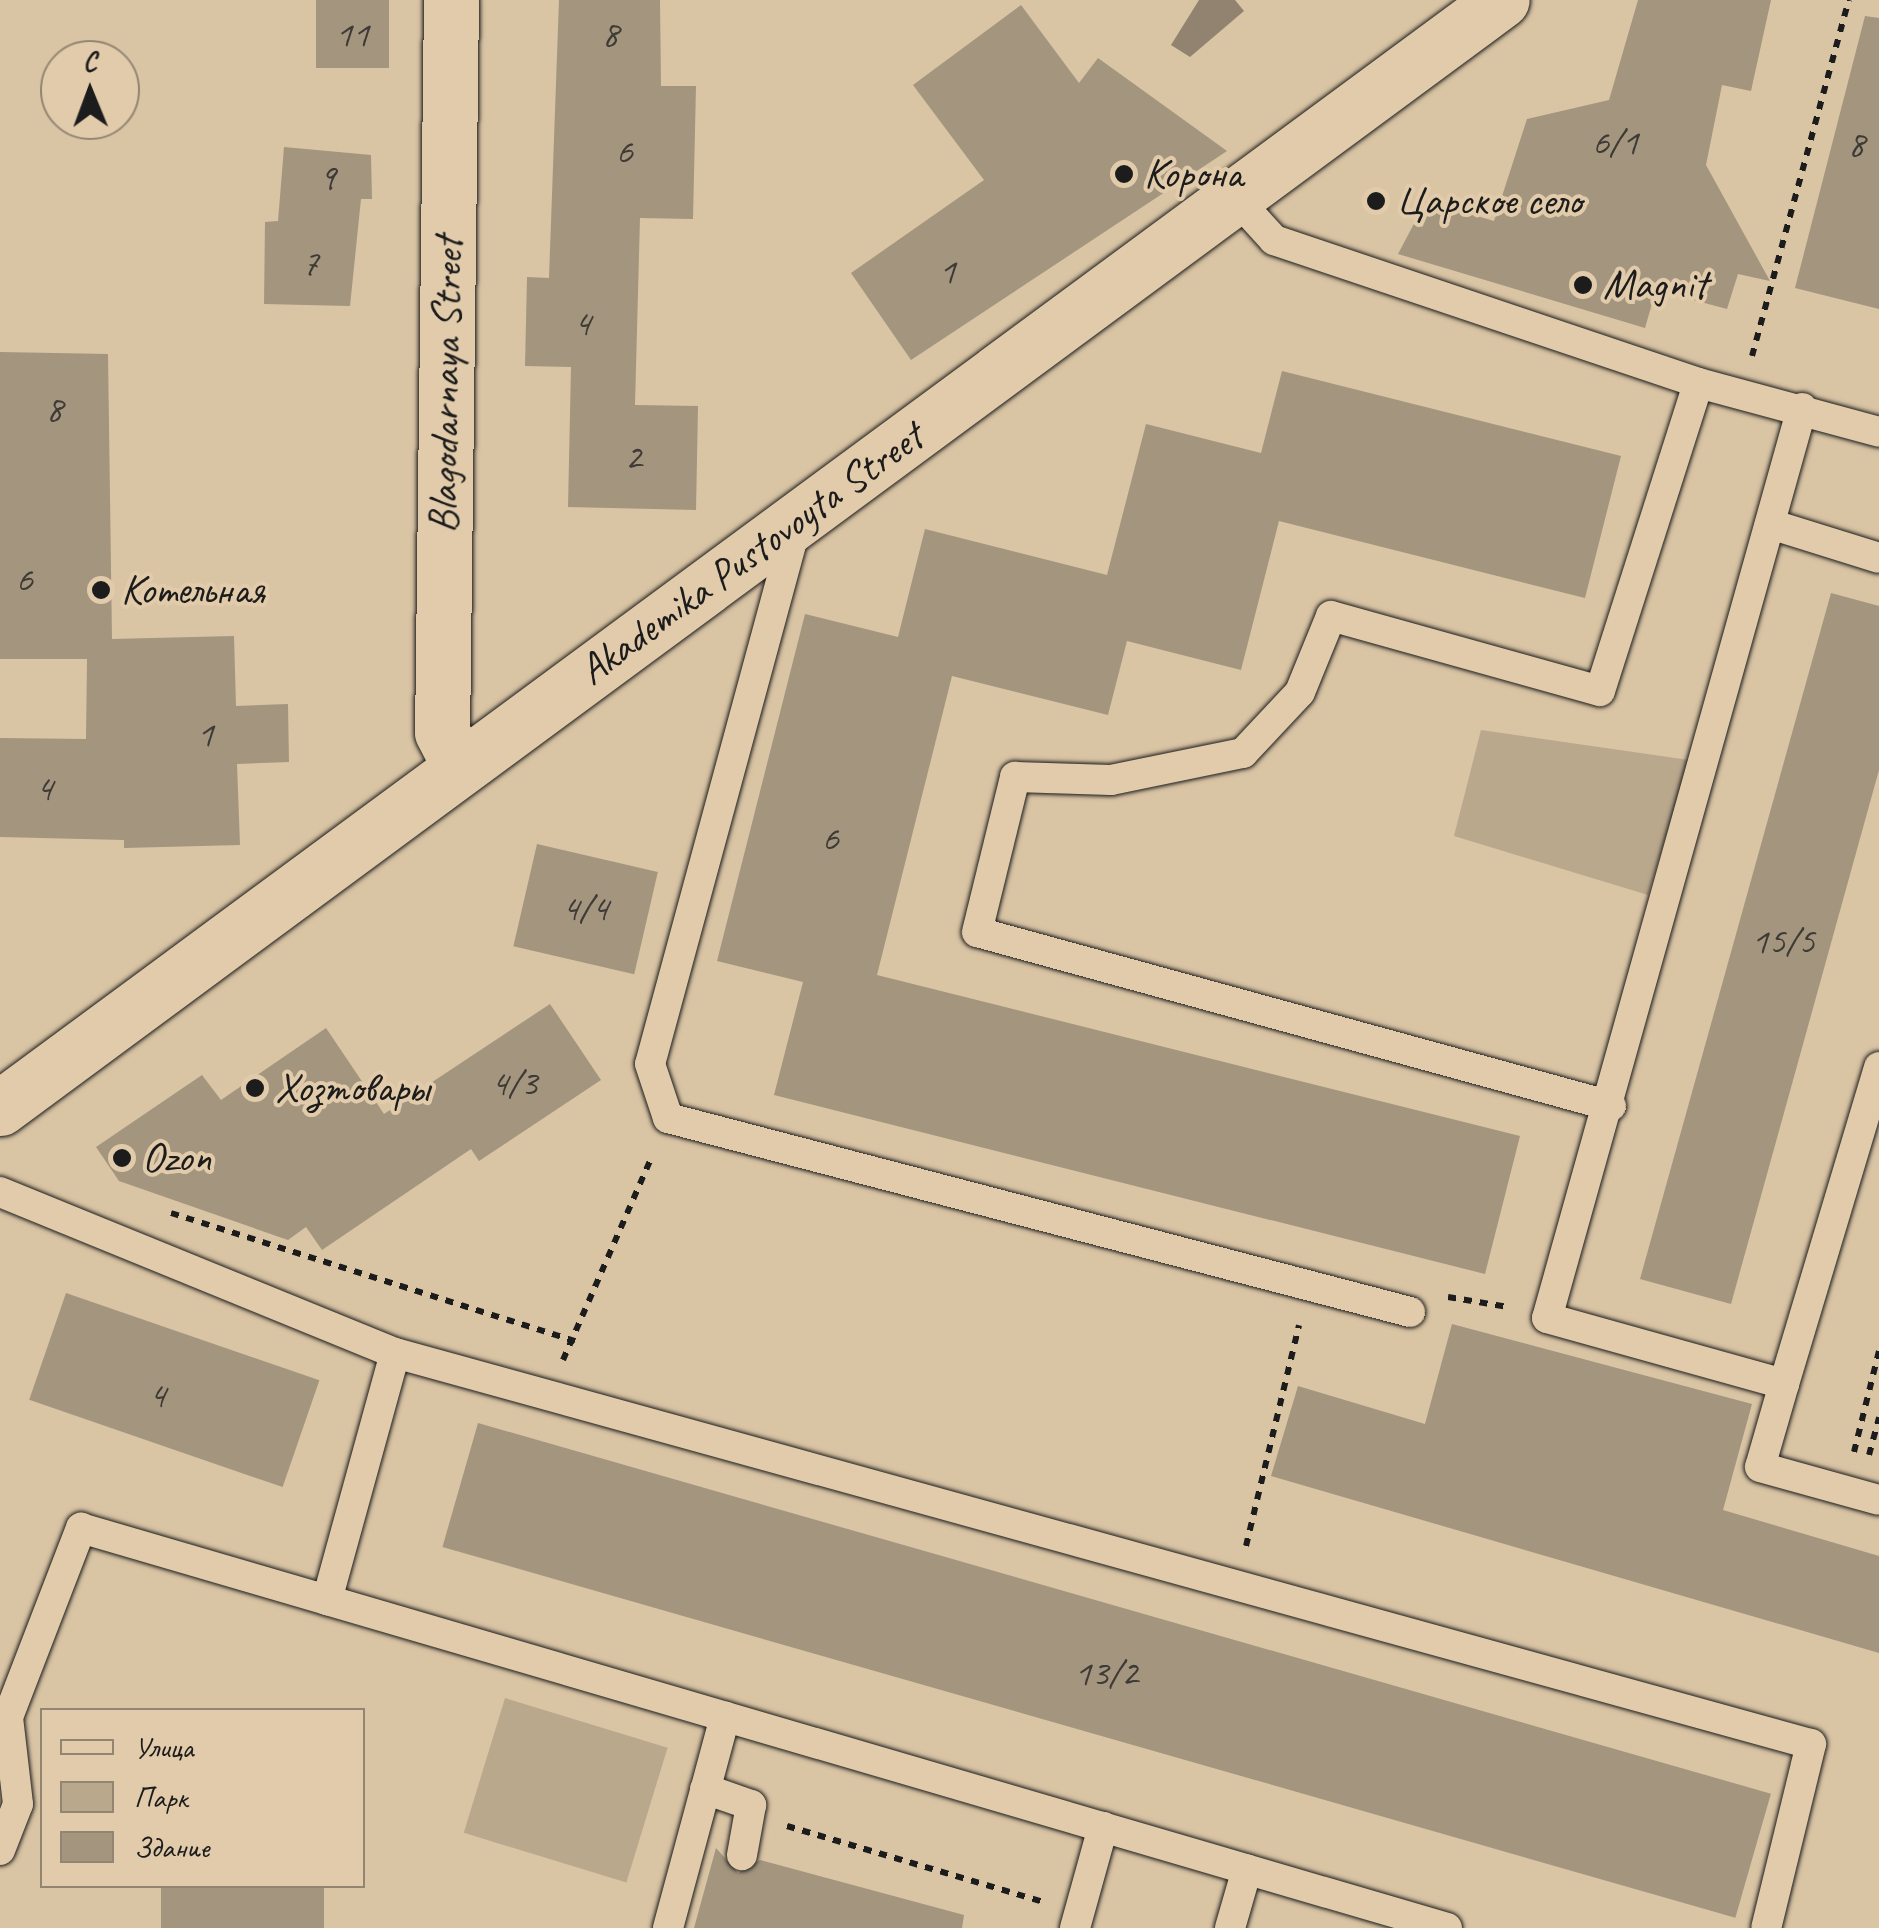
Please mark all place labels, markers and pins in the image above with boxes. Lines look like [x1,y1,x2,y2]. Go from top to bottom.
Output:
place label: Корона [1144,149,1242,199]
marker: Корона [1113,163,1135,185]
place label: Царское село [1396,176,1582,226]
marker: Царское село [1365,190,1387,212]
place label: Magnit [1603,260,1707,310]
marker: Magnit [1572,274,1594,296]
place label: Котельная [121,565,265,615]
marker: Котельная [90,579,112,601]
place label: Хозтовары [275,1063,429,1113]
marker: Хозтовары [244,1077,266,1099]
place label: Ozon [142,1133,211,1183]
marker: Ozon [111,1147,133,1169]

